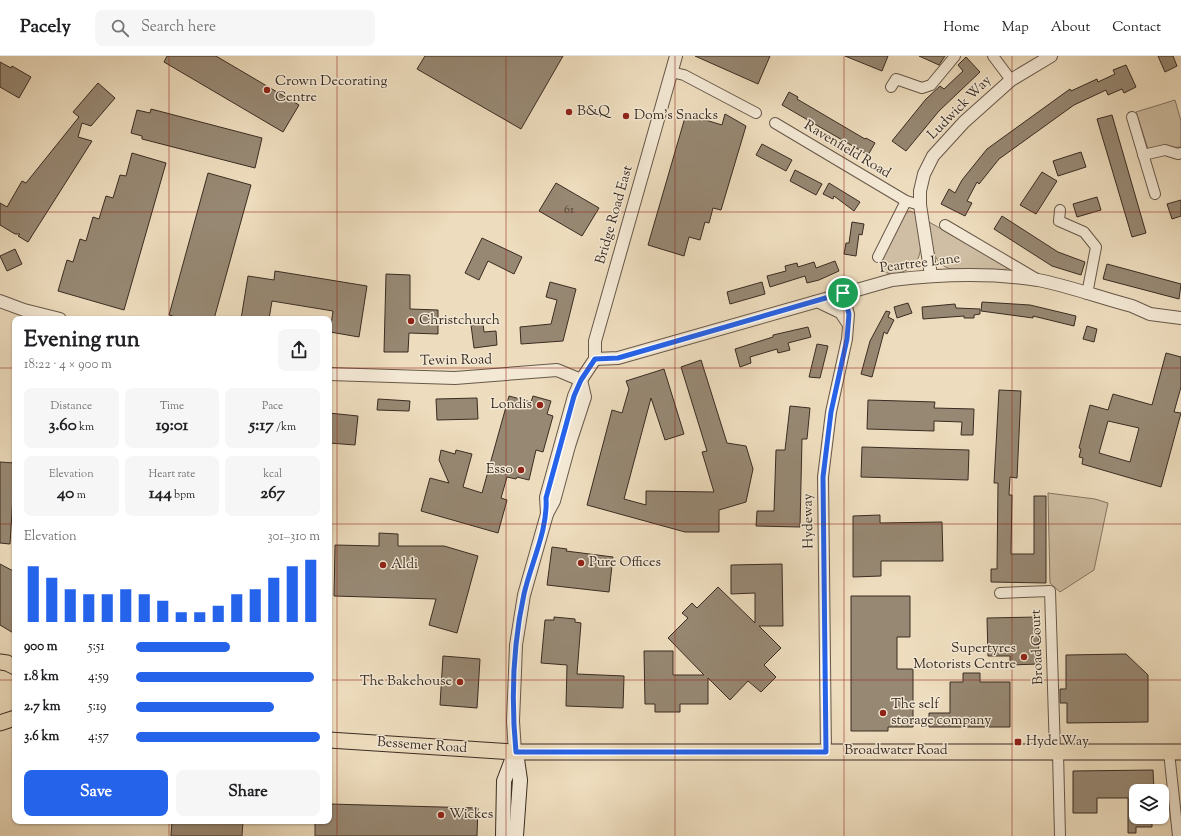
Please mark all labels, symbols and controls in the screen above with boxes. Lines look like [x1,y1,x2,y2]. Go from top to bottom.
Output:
search box [95,10,375,46]
text: Pacely [20,14,71,41]
icon: search [109,17,131,39]
text: Search here [141,17,216,38]
text: Home [943,18,980,38]
text: Map [1002,18,1029,38]
text: About [1051,18,1090,38]
text: Contact [1112,18,1161,38]
street label: Ludwick Way [923,71,997,145]
place label: Crown Decorating Centre [275,72,387,108]
marker: Crown Decorating Centre [262,85,272,95]
place label: B&Q [577,102,612,122]
place label: Dom's Snacks [634,106,718,126]
marker: B&Q [564,107,574,117]
marker: Dom's Snacks [621,111,631,121]
street label: Ravenfield Road [800,116,894,184]
street label: Bridge Road East [591,163,639,267]
house number: 61 [564,201,574,219]
street label: Peartree Lane [879,249,961,279]
pin [826,276,860,310]
icon: arrive [832,282,854,304]
place label: Christchurch [419,311,500,331]
marker: Christchurch [406,316,416,326]
text: Evening run [24,325,140,357]
button: share [278,329,320,371]
street label: Tewin Road [420,350,492,372]
text: 18:22 · 4 × 900 m [24,356,112,374]
place label: Londis [490,395,532,415]
text: Distance [51,398,92,414]
text: Time [160,398,184,414]
text: Pace [262,398,283,414]
marker: Londis [535,400,545,410]
text: 3.60 [48,414,77,438]
text: 19:01 [156,414,188,438]
text: 5:17 [249,414,274,438]
text: km [77,419,94,435]
text: /km [274,419,296,435]
place label: Esso [486,460,513,480]
marker: Esso [516,465,526,475]
text: Elevation [49,466,94,482]
text: Heart rate [149,466,195,482]
text: kcal [263,466,282,482]
text: 40 [57,482,74,506]
text: 144 [149,482,172,506]
text: 267 [260,482,285,506]
text: m [74,487,86,503]
text: bpm [172,487,195,503]
street label: Hydeway [799,493,819,549]
text: Elevation [24,528,77,546]
text: 301–310 m [267,528,320,546]
place label: Pure Offices [589,553,661,573]
place label: Aldi [391,555,418,575]
marker: Pure Offices [576,558,586,568]
marker: Aldi [378,560,388,570]
street label: Broad Court [1027,609,1049,685]
text: 900 m [24,638,58,656]
text: 5:51 [88,638,105,656]
place label: Supertyres Motorists Centre [913,639,1016,675]
marker: Supertyres Motorists Centre [1019,652,1029,662]
text: 1.8 km [24,668,59,686]
text: 4:59 [88,668,109,686]
place label: The Bakehouse [360,672,452,692]
marker: The Bakehouse [455,677,465,687]
place label: The self storage company [891,695,991,731]
text: 2.7 km [24,698,60,716]
text: 5:19 [88,698,106,716]
marker: The self storage company [878,708,888,718]
text: 3.6 km [24,728,59,746]
text: 4:57 [88,728,109,746]
place label: Hyde Way [1026,732,1089,752]
street label: Bessemer Road [376,733,468,759]
marker: Hyde Way [1013,737,1023,747]
street label: Broadwater Road [844,741,948,761]
button: Save [24,770,168,816]
button: Share [176,770,320,816]
map controls [1129,784,1169,824]
button: layers [1129,784,1169,824]
place label: Wickes [449,805,493,825]
marker: Wickes [436,810,446,820]

